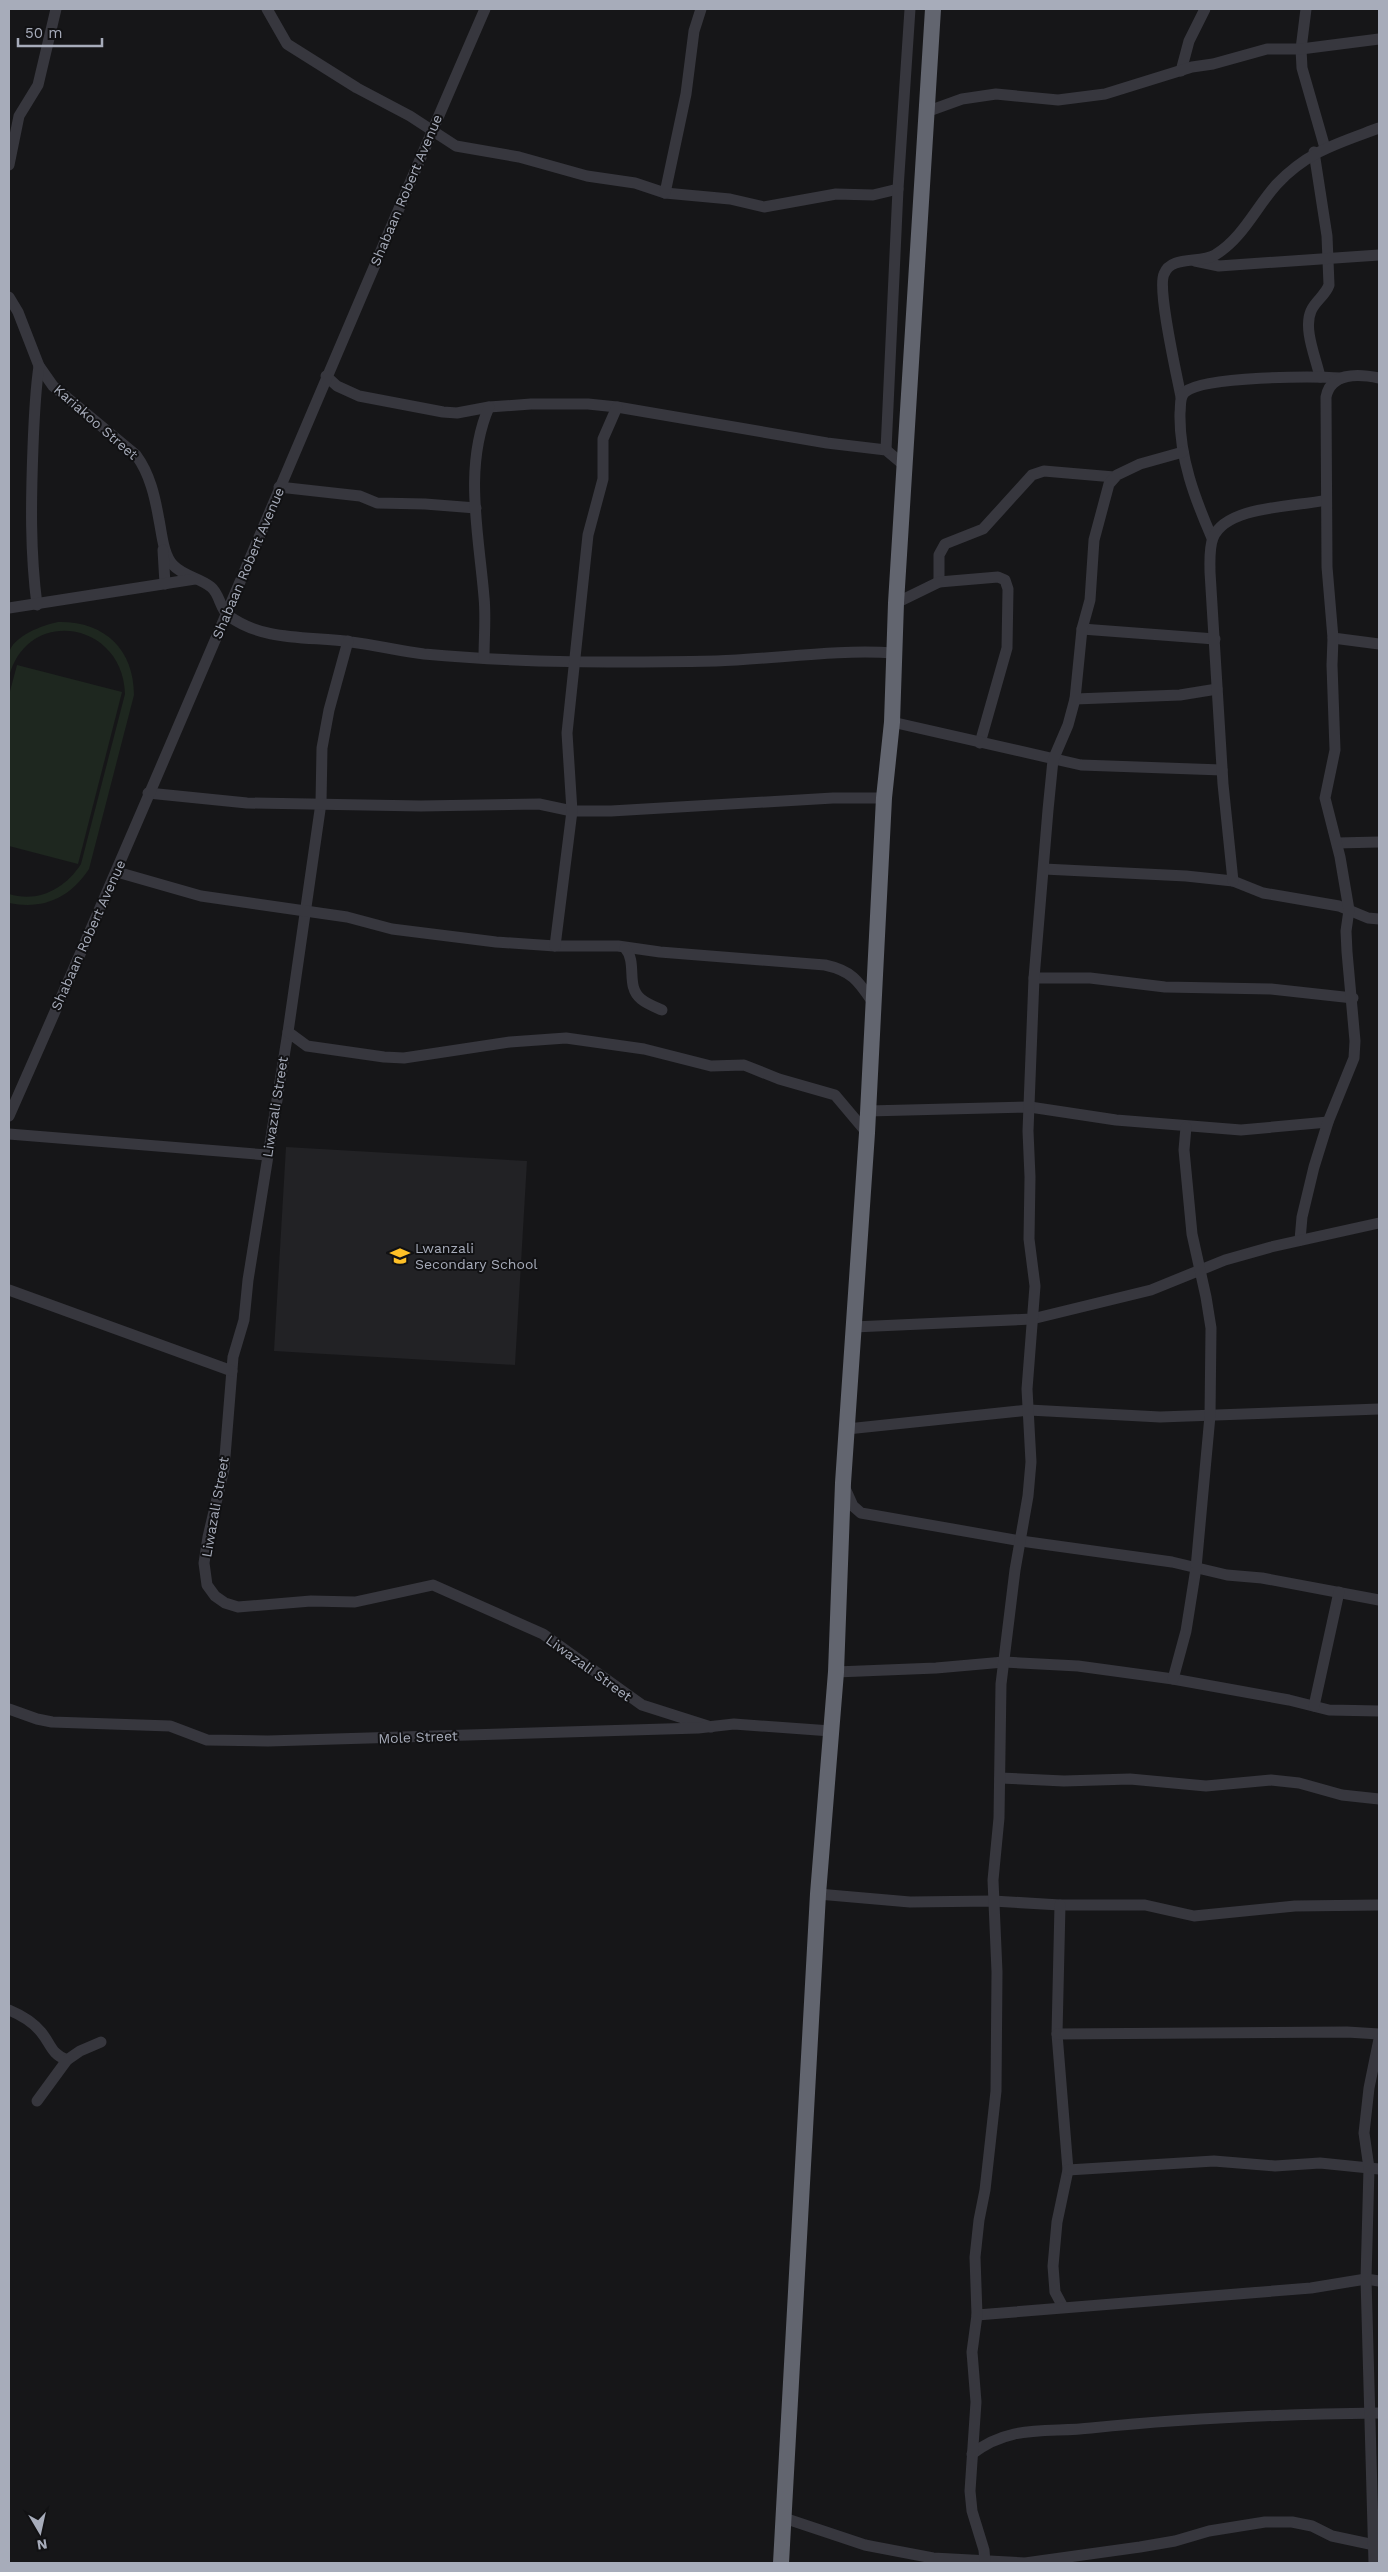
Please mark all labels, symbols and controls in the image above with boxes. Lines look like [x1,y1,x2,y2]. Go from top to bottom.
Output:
scale bar [18,15,101,47]
text: 50 m [25,24,62,42]
street label: Shabaan Robert Avenue [367,112,445,268]
street label: Kariakoo Street [51,381,141,463]
street label: Shabaan Robert Avenue [209,485,287,641]
street label: Shabaan Robert Avenue [48,857,128,1013]
street label: Liwazali Street [259,1055,291,1159]
place label: Lwanzali Secondary School [415,1240,538,1272]
school or university icon: Lwanzali Secondary School [389,1245,411,1267]
street label: Liwazali Street [198,1455,232,1559]
street label: Liwazali Street [543,1632,635,1704]
street label: Mole Street [378,1728,458,1746]
north arrow [15,2507,65,2557]
text: N [36,2536,48,2554]

